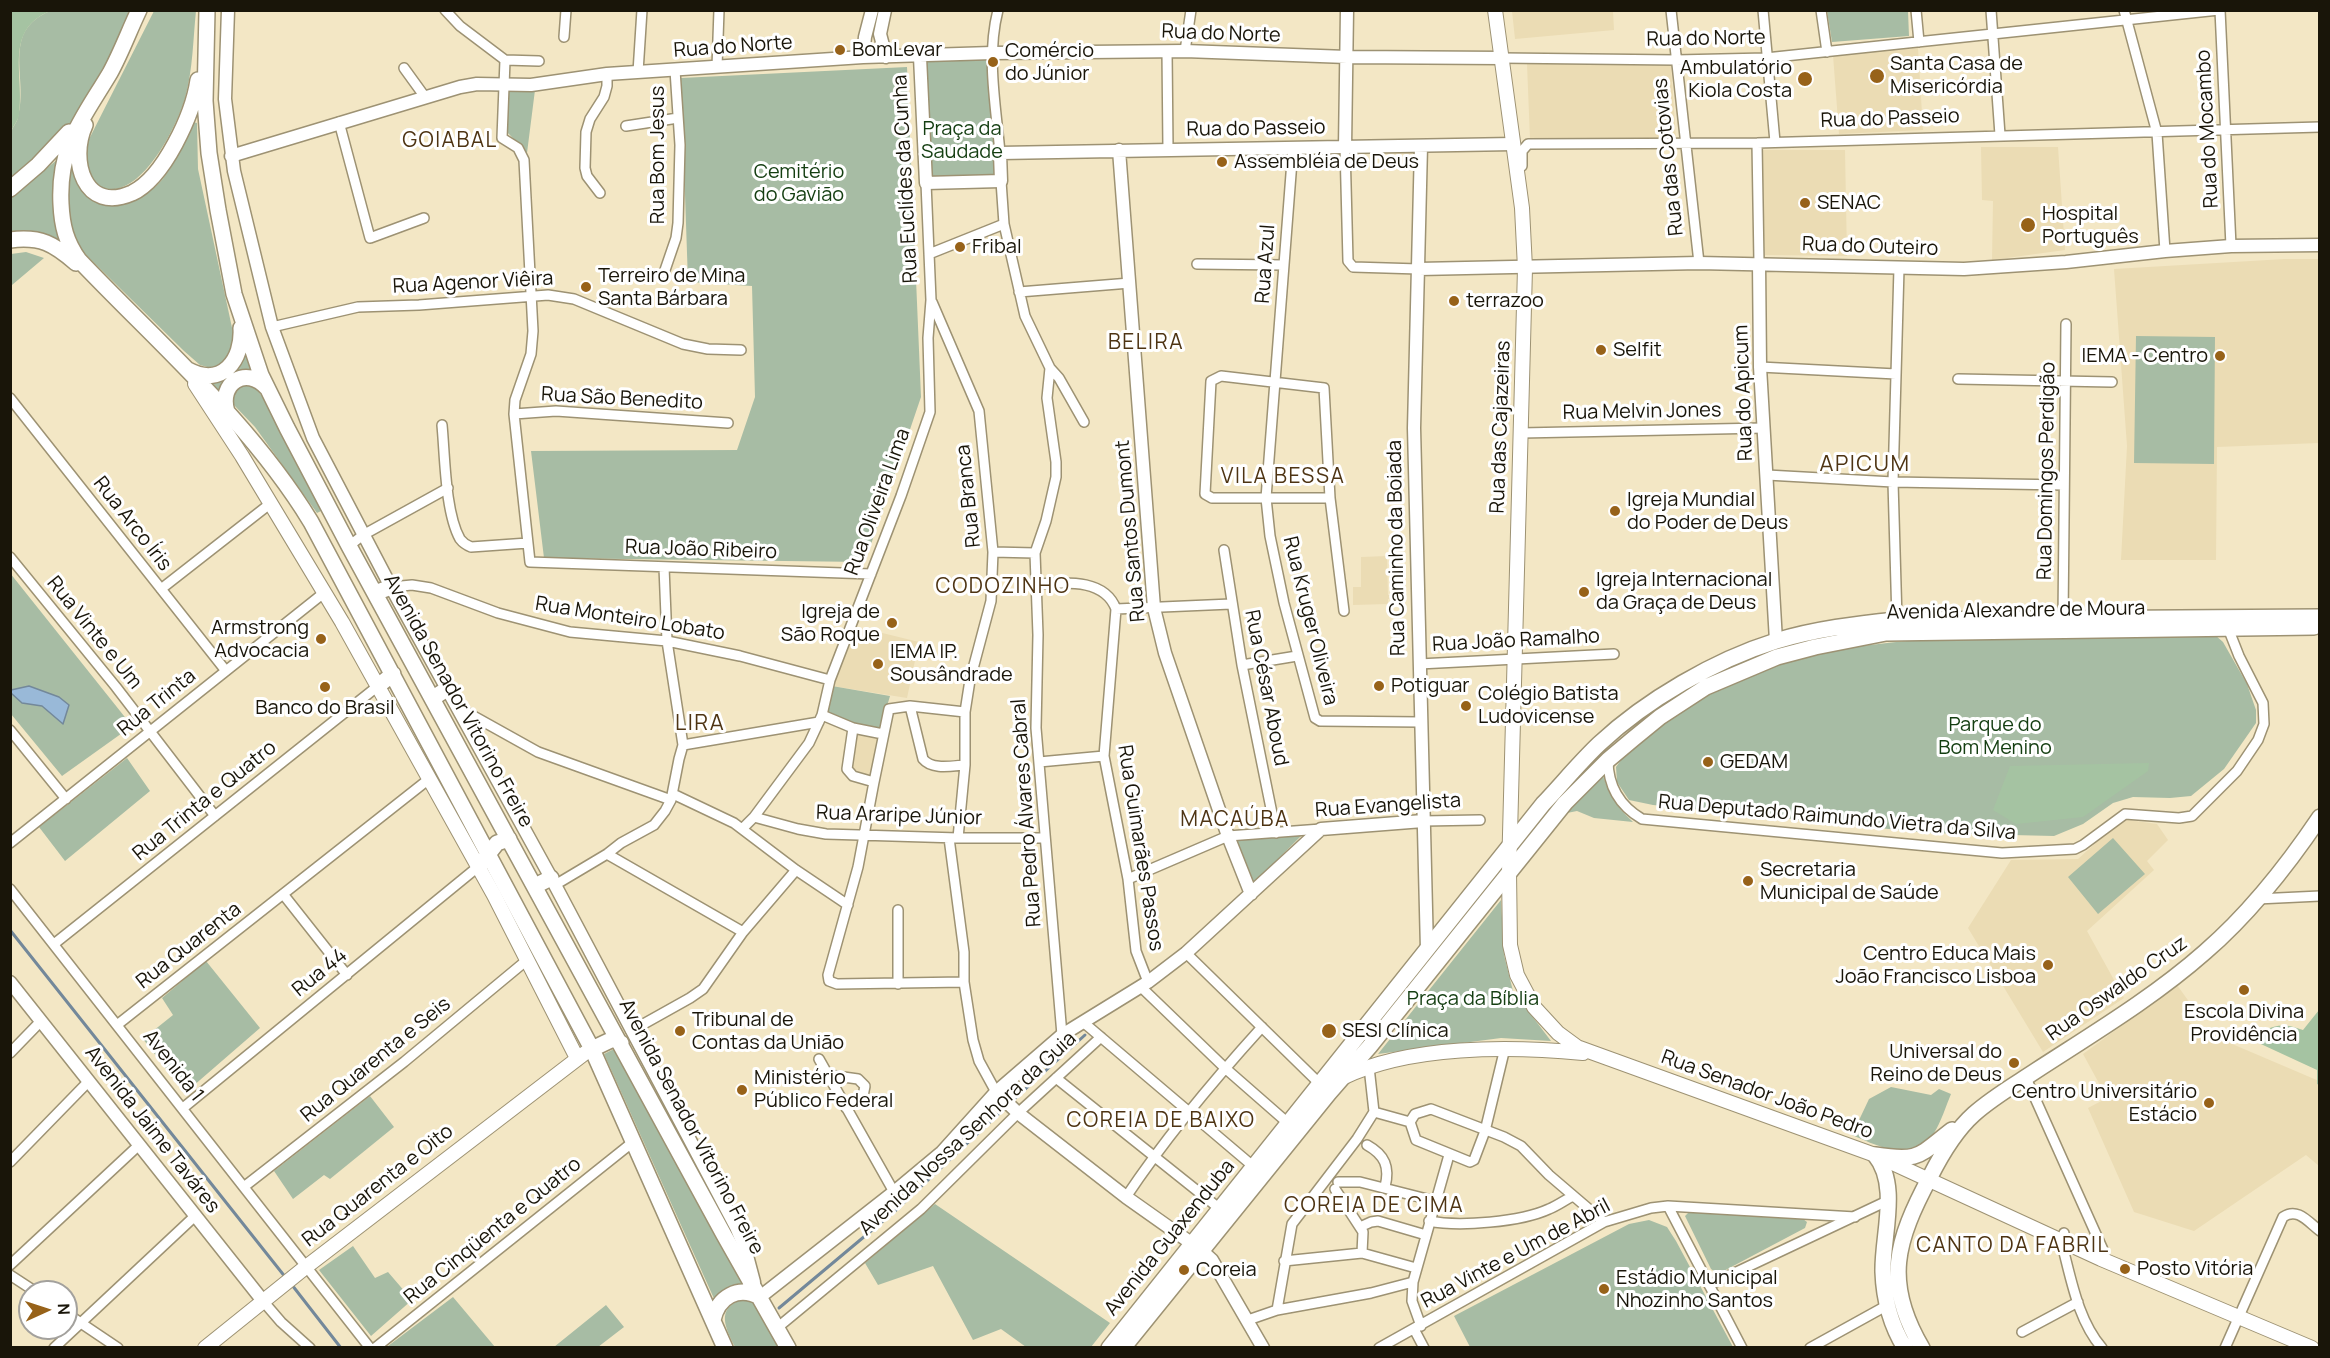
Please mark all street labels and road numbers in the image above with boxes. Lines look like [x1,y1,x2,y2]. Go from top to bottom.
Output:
street label: Rua do Norte [1161,20,1281,48]
street label: Rua do Norte [1646,26,1766,52]
street label: Rua do Norte [673,31,793,63]
street label: Rua do Mocambo [2192,49,2224,209]
street label: Rua Euclídes da Cunha [889,74,923,284]
street label: Rua das Cotovias [1649,77,1689,237]
street label: Rua Bom Jesus [646,86,670,224]
street label: Rua do Passeio [1820,105,1960,133]
street label: Rua do Passeio [1186,116,1326,142]
street label: Rua Azul [1251,224,1281,304]
street label: Rua do Outeiro [1801,233,1939,261]
street label: Rua Agenor Viêira [392,267,554,299]
street label: Rua do Apicum [1730,324,1758,462]
street label: Rua das Cajazeiras [1486,340,1516,514]
street label: Rua Domingos Perdigão [2033,362,2061,580]
street label: Rua São Benedito [540,383,704,415]
street label: Rua Melvin Jones [1563,399,1721,425]
street label: Rua Oliveira Lima [840,425,916,579]
street label: Rua Santos Dumont [1111,439,1151,623]
street label: Rua Caminho da Boiada [1383,440,1411,656]
street label: Rua Branca [952,443,986,549]
street label: Rua Arco Íris [88,472,176,576]
street label: Rua Kruger Oliveira [1277,534,1343,708]
street label: Rua João Ribeiro [625,535,777,565]
street label: Avenida Senador Vitorino Freire [378,570,538,832]
street label: Rua Vinte e Um [41,572,147,694]
street label: Rua Monteiro Lobato [534,592,726,646]
street label: Avenida Alexandre de Moura [1886,597,2146,625]
street label: Rua César Aboud [1239,608,1293,768]
street label: Rua João Ramalho [1432,625,1600,657]
street label: Rua Trinta [113,664,201,742]
street label: Rua Pedro Álvares Cabral [1007,698,1047,928]
street label: Rua Trinta e Quatro [129,736,281,866]
street label: Rua Guimarães Passos [1112,743,1168,953]
street label: Rua Evangelista [1314,789,1462,823]
street label: Rua Deputado Raimundo Vietra da Silva [1657,790,2017,846]
street label: Rua Araripe Júnior [815,801,983,831]
street label: Rua Quarenta [132,898,246,994]
street label: Rua Oswaldo Cruz [2042,931,2192,1047]
street label: Rua 44 [288,944,352,1002]
street label: Rua Quarenta e Seis [296,992,456,1128]
street label: Avenida Senador Vitorino Freire [613,995,769,1259]
street label: Avenida 1 [138,1025,208,1107]
street label: Avenida Nossa Senhora da Guia [854,1027,1082,1241]
street label: Avenida Jaime Taváres [79,1042,225,1218]
street label: Rua Senador João Pedro [1658,1045,1876,1145]
street label: Rua Quarenta e Oito [298,1120,458,1252]
street label: Rua Cinqüenta e Quatro [400,1152,586,1310]
street label: Avenida Guaxenduba [1100,1155,1240,1321]
street label: Rua Vinte e Um de Abril [1417,1194,1615,1314]

